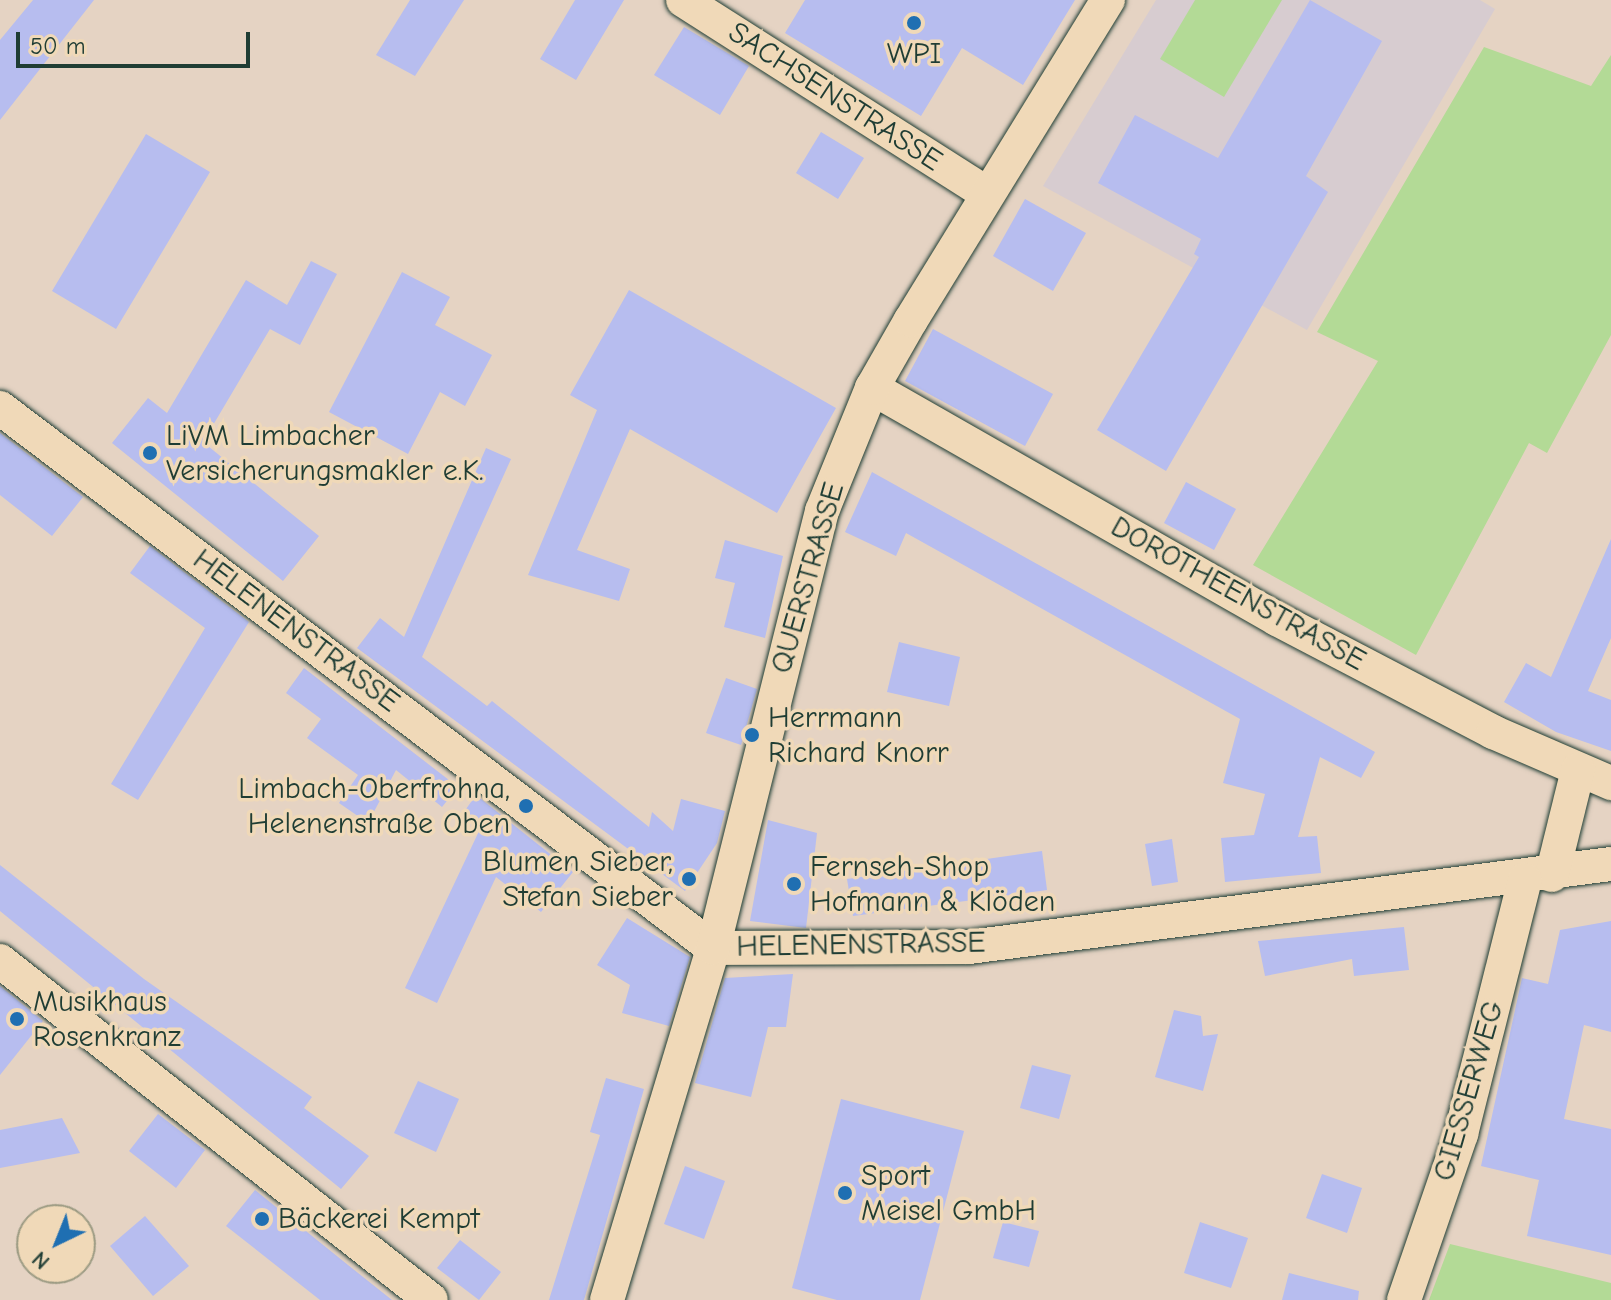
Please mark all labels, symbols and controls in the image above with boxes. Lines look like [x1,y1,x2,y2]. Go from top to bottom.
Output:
marker: WPI [905,14,923,32]
street label: SACHSENSTRASSE [722,15,948,179]
scale bar [20,16,254,66]
text: 50 m [30,32,86,60]
place label: WPI [887,36,941,72]
place label: LiVM Limbacher Versicherungsmakler e.K. [166,418,484,488]
marker: LiVM Limbacher Versicherungsmakler e.K. [141,444,159,462]
street label: QUERSTRASSE [764,479,852,677]
street label: DOROTHEENSTRASSE [1104,509,1372,679]
street label: HELENENSTRASSE [186,542,406,720]
place label: Herrmann Richard Knorr [768,700,949,770]
marker: Herrmann Richard Knorr [743,726,761,744]
place label: Limbach-Oberfrohna, Helenenstraße Oben [238,771,510,842]
marker: Limbach-Oberfrohna, Helenenstraße Oben [517,797,535,815]
place label: Blumen Sieber, Stefan Sieber [483,844,673,914]
place label: Fernseh-Shop Hofmann & Klöden [810,849,1055,920]
marker: Blumen Sieber, Stefan Sieber [680,870,698,888]
marker: Fernseh-Shop Hofmann & Klöden [785,875,803,893]
street label: HELENENSTRASSE [736,925,986,965]
place label: Musikhaus Rosenkranz [33,984,181,1054]
street label: GIESSERWEG [1426,997,1512,1185]
marker: Musikhaus Rosenkranz [8,1010,26,1028]
place label: Sport Meisel GmbH [861,1158,1036,1228]
marker: Sport Meisel GmbH [836,1184,854,1202]
place label: Bäckerei Kempt [278,1201,480,1237]
north arrow [16,1204,96,1284]
marker: Bäckerei Kempt [253,1210,271,1228]
text: N [27,1246,55,1274]

